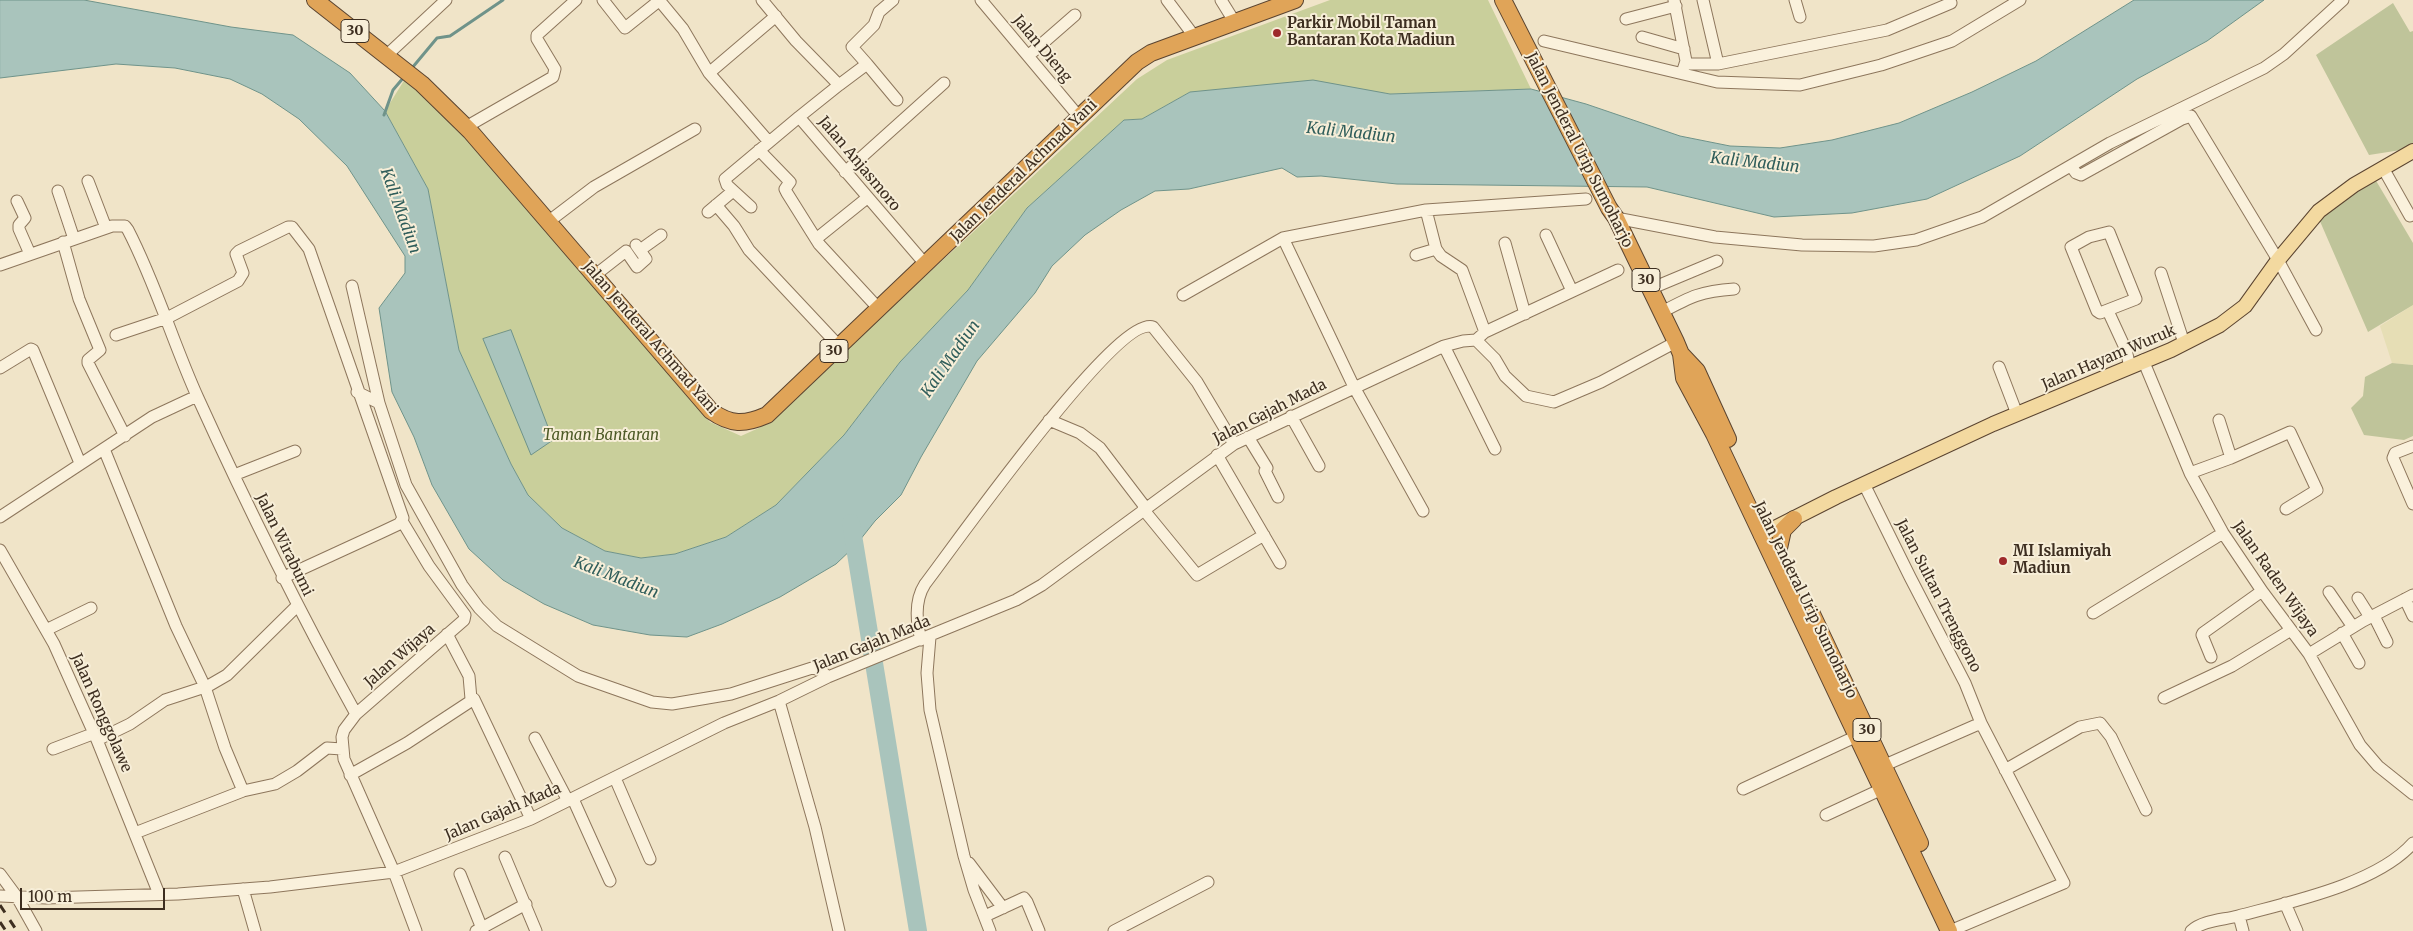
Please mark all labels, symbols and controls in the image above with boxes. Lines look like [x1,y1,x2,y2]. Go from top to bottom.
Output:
street label: Jalan Dieng [1009,12,1075,86]
place label: Parkir Mobil Taman Bantaran Kota Madiun [1287,15,1455,50]
road number: 30 [341,20,369,42]
marker: Parkir Mobil Taman Bantaran Kota Madiun [1271,27,1283,39]
street label: Jalan Jenderal Urip Sumoharjo [1522,49,1636,251]
street label: Jalan Jenderal Achmad Yani [947,96,1101,246]
street label: Jalan Anjasmoro [814,113,904,215]
water label: Kali Madiun [1306,119,1396,147]
water label: Kali Madiun [1710,149,1800,177]
water label: Kali Madiun [376,166,424,256]
street label: Jalan Jenderal Achmad Yani [579,258,721,418]
road number: 30 [1632,268,1660,292]
water label: Kali Madiun [918,317,984,401]
street label: Jalan Hayam Wuruk [2039,322,2179,394]
road number: 30 [820,340,848,362]
street label: Jalan Gajah Mada [1211,376,1329,448]
park label: Taman Bantaran [543,427,659,445]
street label: Jalan Wirabumi [251,491,317,599]
street label: Jalan Jenderal Urip Sumoharjo [1749,499,1861,701]
street label: Jalan Sultan Trenggono [1892,516,1984,676]
street label: Jalan Raden Wijaya [2228,518,2322,640]
place label: MI Islamiyah Madiun [2013,543,2111,578]
water label: Kali Madiun [571,553,661,603]
marker: MI Islamiyah Madiun [1997,555,2009,567]
street label: Jalan Gajah Mada [811,612,933,676]
street label: Jalan Wijaya [361,620,439,692]
street label: Jalan Ronggolawe [67,651,135,775]
road number: 30 [1853,718,1881,742]
street label: Jalan Gajah Mada [442,779,564,845]
scale bar [22,878,168,910]
text: 100 m [28,887,72,906]

